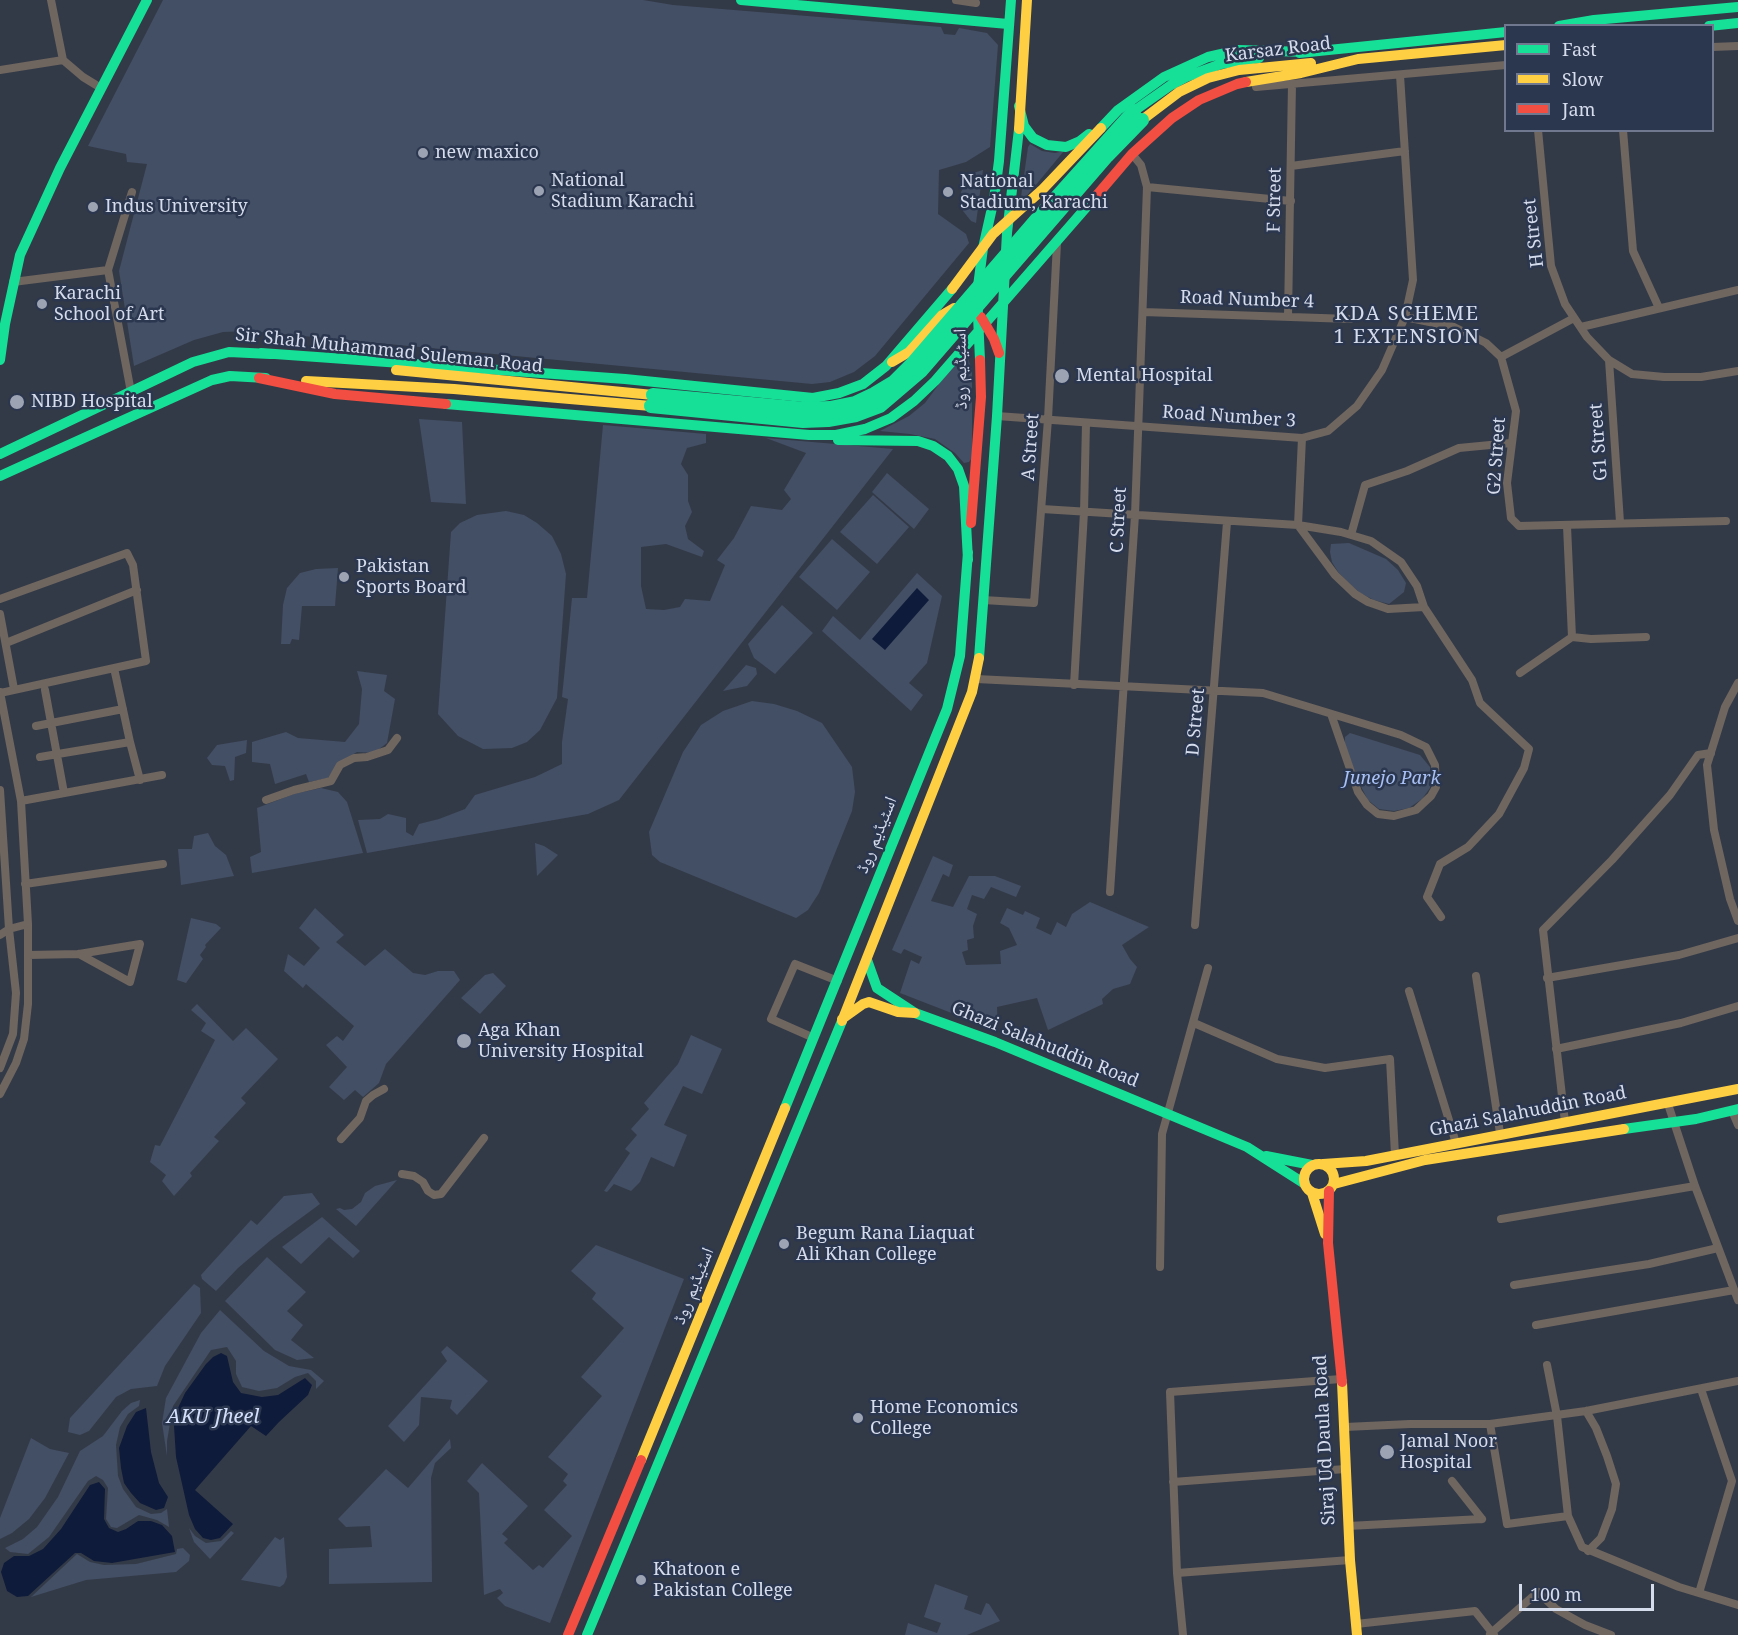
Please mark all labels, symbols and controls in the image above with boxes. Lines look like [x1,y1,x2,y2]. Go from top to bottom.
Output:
legend [1504,24,1714,132]
street label: Karsaz Road [1224,33,1332,67]
text: Fast [1562,37,1597,61]
text: Slow [1562,67,1603,91]
text: Jam [1562,97,1596,121]
place label: new maxico [435,142,539,164]
marker: new maxico [416,146,430,160]
street label: F Street [1264,167,1286,233]
place label: National Stadium Karachi [551,170,694,213]
place label: National Stadium, Karachi [960,171,1108,213]
marker: National Stadium Karachi [532,184,546,198]
marker: National Stadium, Karachi [941,185,955,199]
place label: Indus University [105,196,248,218]
street label: H Street [1519,197,1549,269]
marker: Indus University [86,200,100,214]
place label: Karachi School of Art [54,283,164,326]
street label: Road Number 4 [1180,287,1314,313]
marker: Karachi School of Art [35,297,49,311]
district label: KDA SCHEME 1 EXTENSION [1334,302,1480,349]
street label: Sir Shah Muhammad Suleman Road [234,324,544,378]
street label: اسٹیڈیم روڈ [949,328,973,410]
place label: Mental Hospital [1076,365,1212,387]
marker: Mental Hospital [1053,367,1071,385]
place label: NIBD Hospital [31,391,153,413]
marker: NIBD Hospital [8,393,26,411]
street label: Road Number 3 [1161,402,1297,432]
street label: G1 Street [1586,402,1612,482]
street label: A Street [1018,413,1044,481]
street label: G2 Street [1484,416,1510,496]
street label: C Street [1106,487,1132,553]
place label: Pakistan Sports Board [356,556,467,598]
marker: Pakistan Sports Board [337,570,351,584]
street label: D Street [1182,687,1210,757]
park label: Junejo Park [1343,768,1441,790]
street label: اسٹیڈیم روڈ [852,793,902,877]
street label: Ghazi Salahuddin Road [948,998,1142,1092]
place label: Aga Khan University Hospital [478,1020,644,1062]
marker: Aga Khan University Hospital [455,1032,473,1050]
street label: Ghazi Salahuddin Road [1428,1082,1628,1142]
place label: Begum Rana Liaquat Ali Khan College [796,1223,975,1266]
marker: Begum Rana Liaquat Ali Khan College [777,1237,791,1251]
street label: اسٹیڈیم روڈ [669,1244,719,1328]
street label: Siraj Ud Daula Road [1310,1354,1340,1526]
place label: Home Economics College [870,1397,1018,1440]
water label: AKU Jheel [167,1405,259,1429]
marker: Home Economics College [851,1411,865,1425]
place label: Jamal Noor Hospital [1400,1431,1497,1474]
marker: Jamal Noor Hospital [1378,1443,1396,1461]
place label: Khatoon e Pakistan College [653,1559,793,1602]
scale bar [1522,1572,1657,1610]
marker: Khatoon e Pakistan College [634,1573,648,1587]
text: 100 m [1530,1582,1582,1606]

